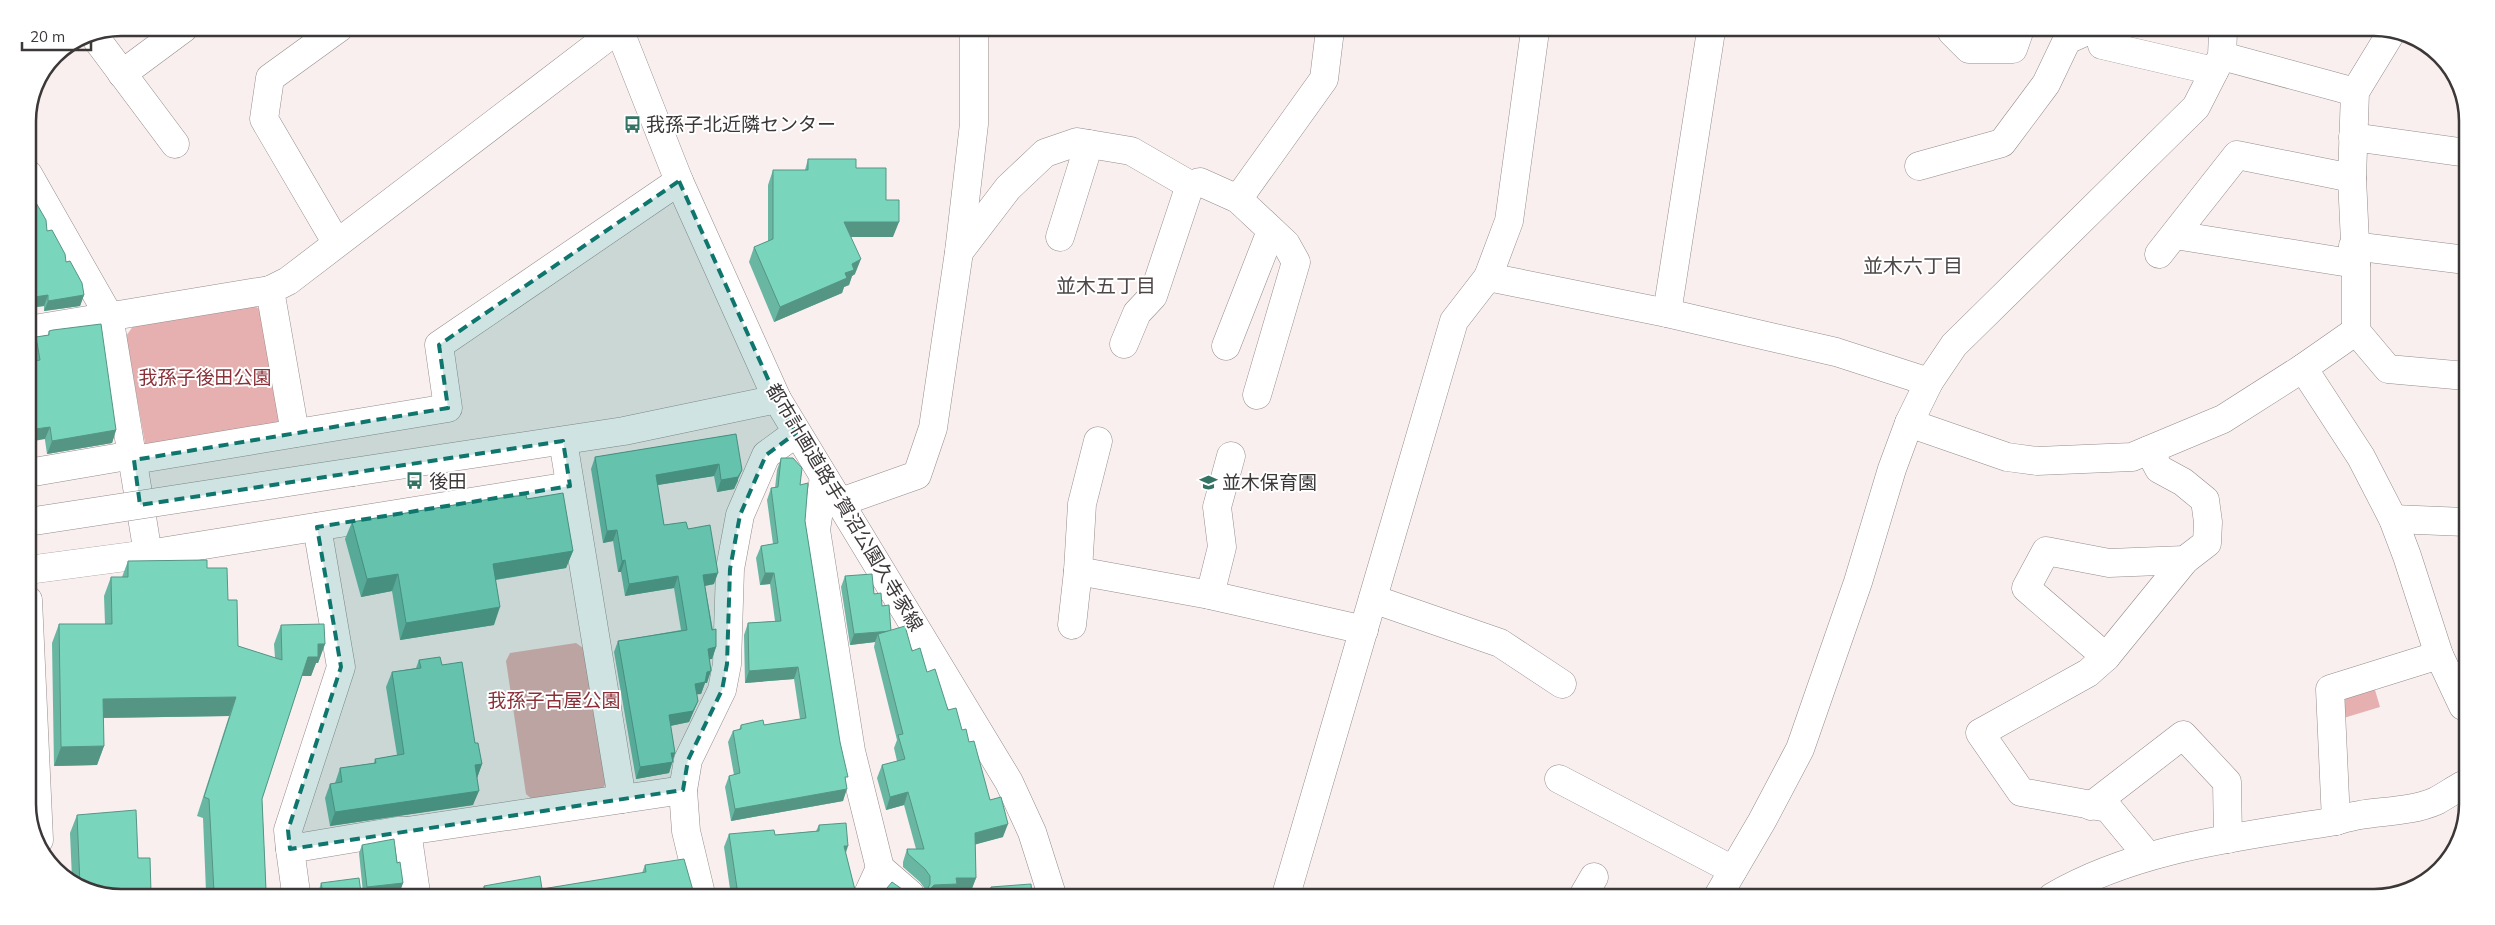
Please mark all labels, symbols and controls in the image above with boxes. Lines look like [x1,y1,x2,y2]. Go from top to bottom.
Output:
scale bar [22,20,91,52]
text: 20 m [30,27,65,46]
place label: 我孫子北近隣センター [646,112,836,136]
bus stop icon: 我孫子北近隣センター [622,114,642,134]
district label: 並木六丁目 [1863,253,1963,278]
district label: 並木五丁目 [1056,273,1156,298]
park label: 我孫子後田公園 [138,365,272,389]
street label: 都市計画道路手賀沼公園久寺家線 [761,379,929,635]
place label: 後田 [429,469,467,493]
place label: 並木保育園 [1222,470,1317,494]
bus stop icon: 後田 [405,471,425,491]
school or university icon: 並木保育園 [1198,472,1218,492]
park label: 我孫子古屋公園 [487,688,621,712]

